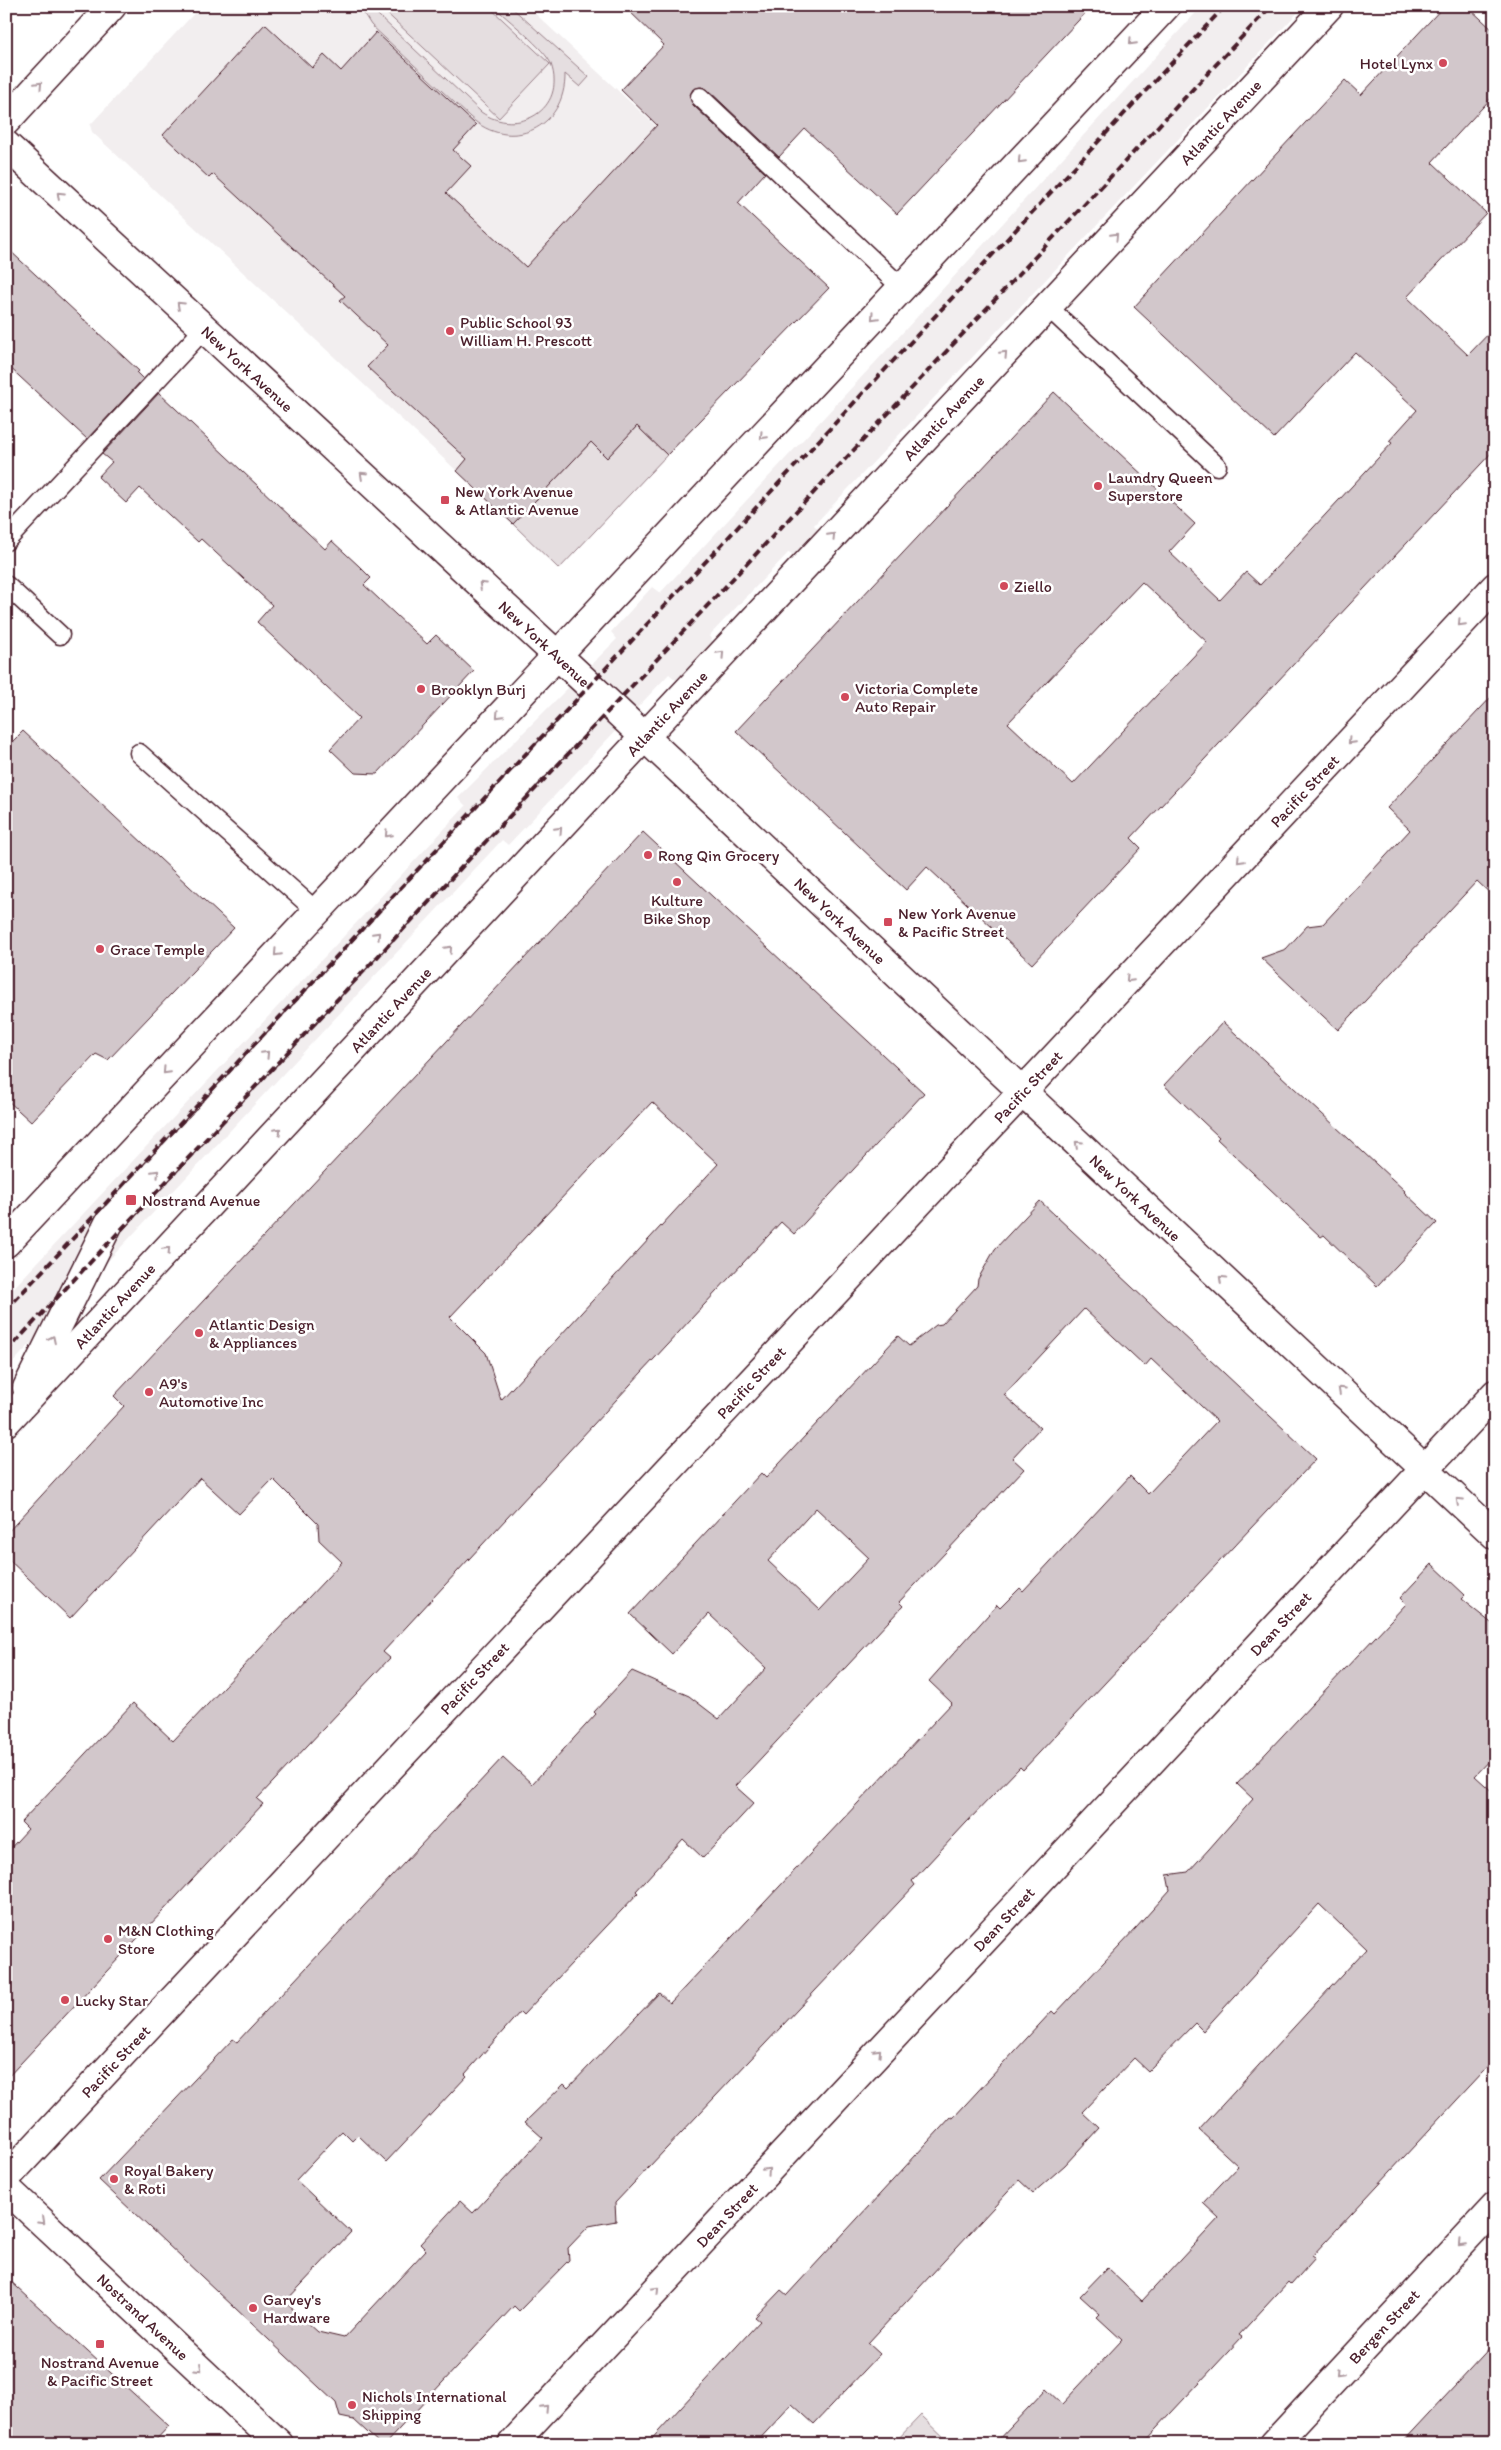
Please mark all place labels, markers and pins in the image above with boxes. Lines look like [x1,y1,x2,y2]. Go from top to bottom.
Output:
place label: Hotel Lynx [1360,54,1433,73]
marker: Hotel Lynx [1437,57,1449,69]
place label: Public School 93 William H. Prescott [460,313,592,350]
marker: Public School 93 William H. Prescott [444,325,456,337]
place label: Laundry Queen Superstore [1108,468,1213,505]
marker: Laundry Queen Superstore [1092,480,1104,492]
place label: New York Avenue & Atlantic Avenue [455,482,579,519]
marker: New York Avenue & Atlantic Avenue [439,494,451,506]
place label: Ziello [1014,577,1052,596]
marker: Ziello [998,580,1010,592]
place label: Victoria Complete Auto Repair [855,679,978,716]
place label: Brooklyn Burj [431,680,526,699]
marker: Brooklyn Burj [415,683,427,695]
marker: Victoria Complete Auto Repair [839,691,851,703]
place label: Rong Qin Grocery [658,846,780,865]
marker: Rong Qin Grocery [642,849,654,861]
marker: Kulture Bike Shop [671,876,683,888]
place label: Kulture Bike Shop [643,891,711,928]
place label: New York Avenue & Pacific Street [898,904,1016,941]
marker: New York Avenue & Pacific Street [882,916,894,928]
place label: Grace Temple [110,940,205,959]
marker: Grace Temple [94,943,106,955]
place label: Nostrand Avenue [142,1191,260,1210]
marker: Nostrand Avenue [124,1193,138,1207]
place label: Atlantic Design & Appliances [209,1315,315,1352]
marker: Atlantic Design & Appliances [193,1327,205,1339]
place label: A9's Automotive Inc [159,1374,264,1411]
marker: A9's Automotive Inc [143,1386,155,1398]
place label: M&N Clothing Store [118,1921,215,1958]
marker: M&N Clothing Store [102,1933,114,1945]
place label: Lucky Star [75,1991,148,2010]
marker: Lucky Star [59,1994,71,2006]
place label: Royal Bakery & Roti [124,2161,214,2198]
marker: Royal Bakery & Roti [108,2173,120,2185]
place label: Garvey's Hardware [263,2290,330,2327]
marker: Garvey's Hardware [247,2302,259,2314]
marker: Nostrand Avenue & Pacific Street [94,2338,106,2350]
place label: Nostrand Avenue & Pacific Street [41,2353,159,2390]
place label: Nichols International Shipping [362,2387,507,2424]
marker: Nichols International Shipping [346,2399,358,2411]

